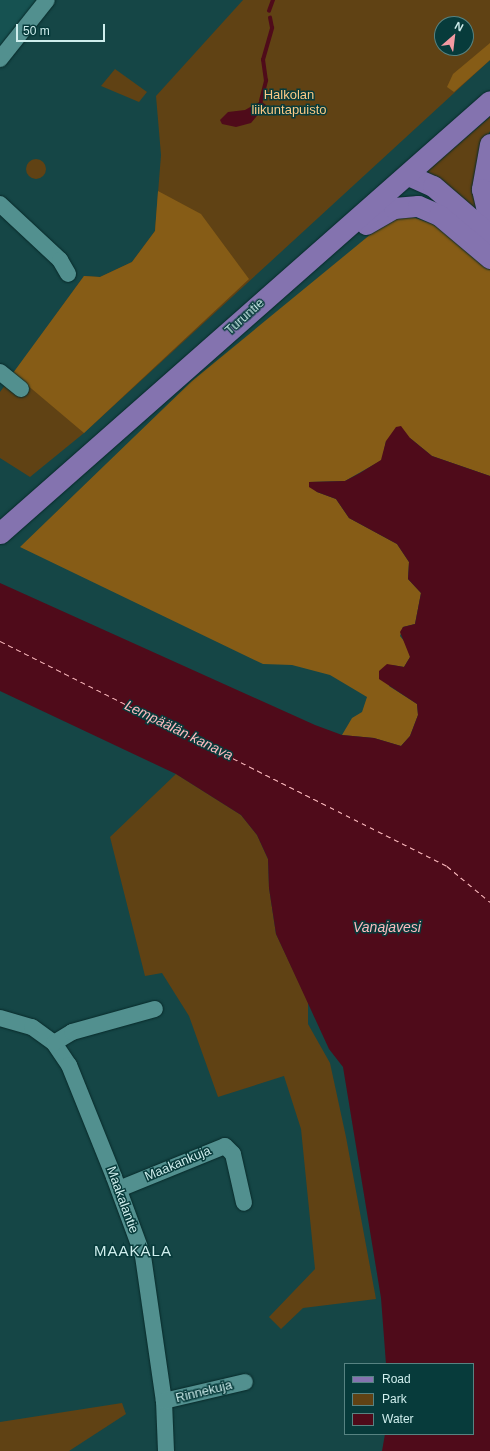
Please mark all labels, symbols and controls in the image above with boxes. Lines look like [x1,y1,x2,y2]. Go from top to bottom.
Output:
scale bar [18,16,107,42]
north arrow [434,16,474,56]
text: N [453,19,465,33]
text: 50 m [23,24,50,38]
park label: Halkolan liikuntapuisto [251,88,327,119]
street label: Turuntie [222,295,268,339]
water label: Lempäälän kanava [122,697,236,763]
water label: Vanajavesi [353,919,421,935]
street label: Maakankuja [143,1143,213,1185]
street label: Maakalantie [103,1164,141,1236]
district label: MAAKALA [94,1242,172,1260]
legend [344,1363,474,1435]
text: Road [382,1372,411,1386]
street label: Rinnekuja [174,1377,234,1407]
text: Park [382,1392,407,1406]
text: Water [382,1412,414,1426]

